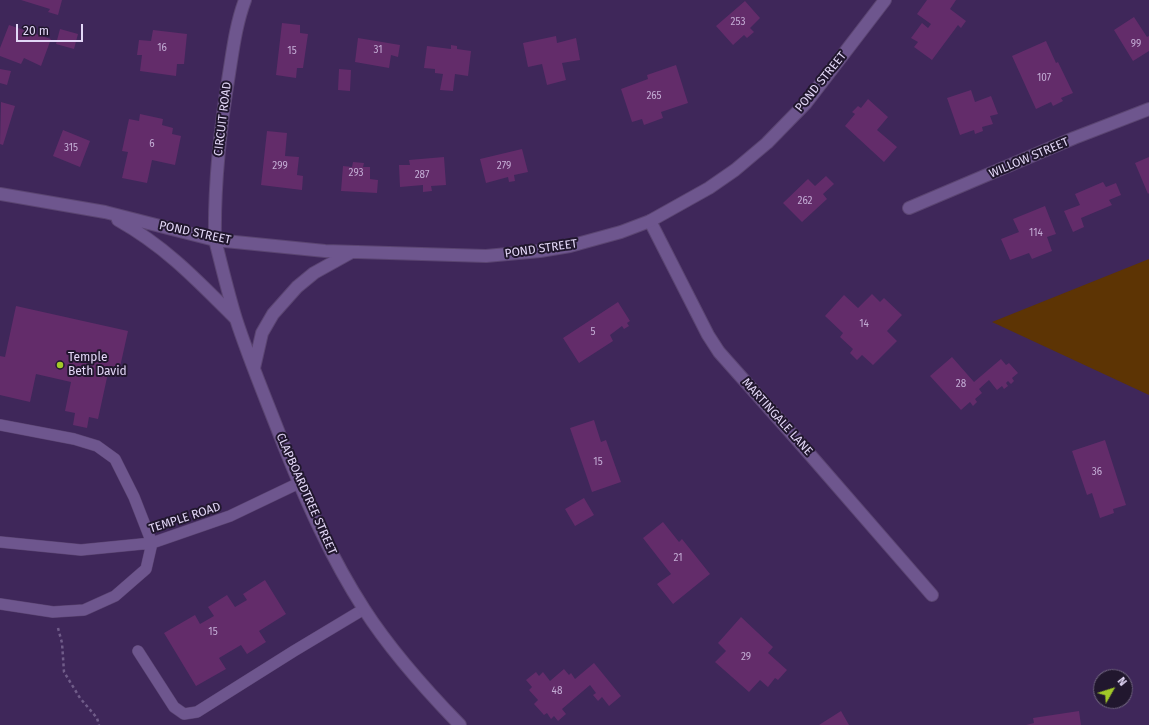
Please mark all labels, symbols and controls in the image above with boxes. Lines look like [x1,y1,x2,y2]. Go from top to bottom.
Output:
scale bar [18,16,85,42]
house number: 253 [731,16,745,28]
text: 20 m [23,24,49,38]
house number: 99 [1131,38,1141,50]
house number: 16 [157,42,167,54]
house number: 31 [373,44,383,56]
house number: 15 [287,45,297,57]
street label: POND STREET [792,49,850,115]
house number: 107 [1037,72,1051,84]
street label: CIRCUIT ROAD [211,81,235,157]
house number: 265 [646,90,662,102]
street label: WILLOW STREET [987,135,1071,181]
house number: 6 [149,138,155,150]
house number: 315 [64,142,78,154]
house number: 299 [272,160,288,172]
house number: 279 [497,160,511,172]
house number: 293 [349,167,363,179]
house number: 287 [415,169,429,181]
house number: 262 [797,195,813,207]
street label: POND STREET [158,218,232,248]
house number: 114 [1029,227,1043,239]
street label: POND STREET [504,237,578,261]
house number: 14 [859,318,869,330]
house number: 5 [590,326,596,338]
place label: Temple Beth David [68,351,127,379]
marker: Temple Beth David [55,360,65,370]
street label: MARTINGALE LANE [739,376,815,458]
house number: 28 [956,378,966,390]
street label: CLAPBOARDTREE STREET [273,431,339,557]
house number: 15 [593,456,603,468]
house number: 36 [1092,466,1102,478]
street label: TEMPLE ROAD [147,500,223,536]
house number: 21 [673,552,683,564]
house number: 15 [208,626,218,638]
house number: 29 [741,651,751,663]
north arrow [1093,669,1133,709]
text: N [1115,675,1129,689]
house number: 48 [552,685,562,697]

